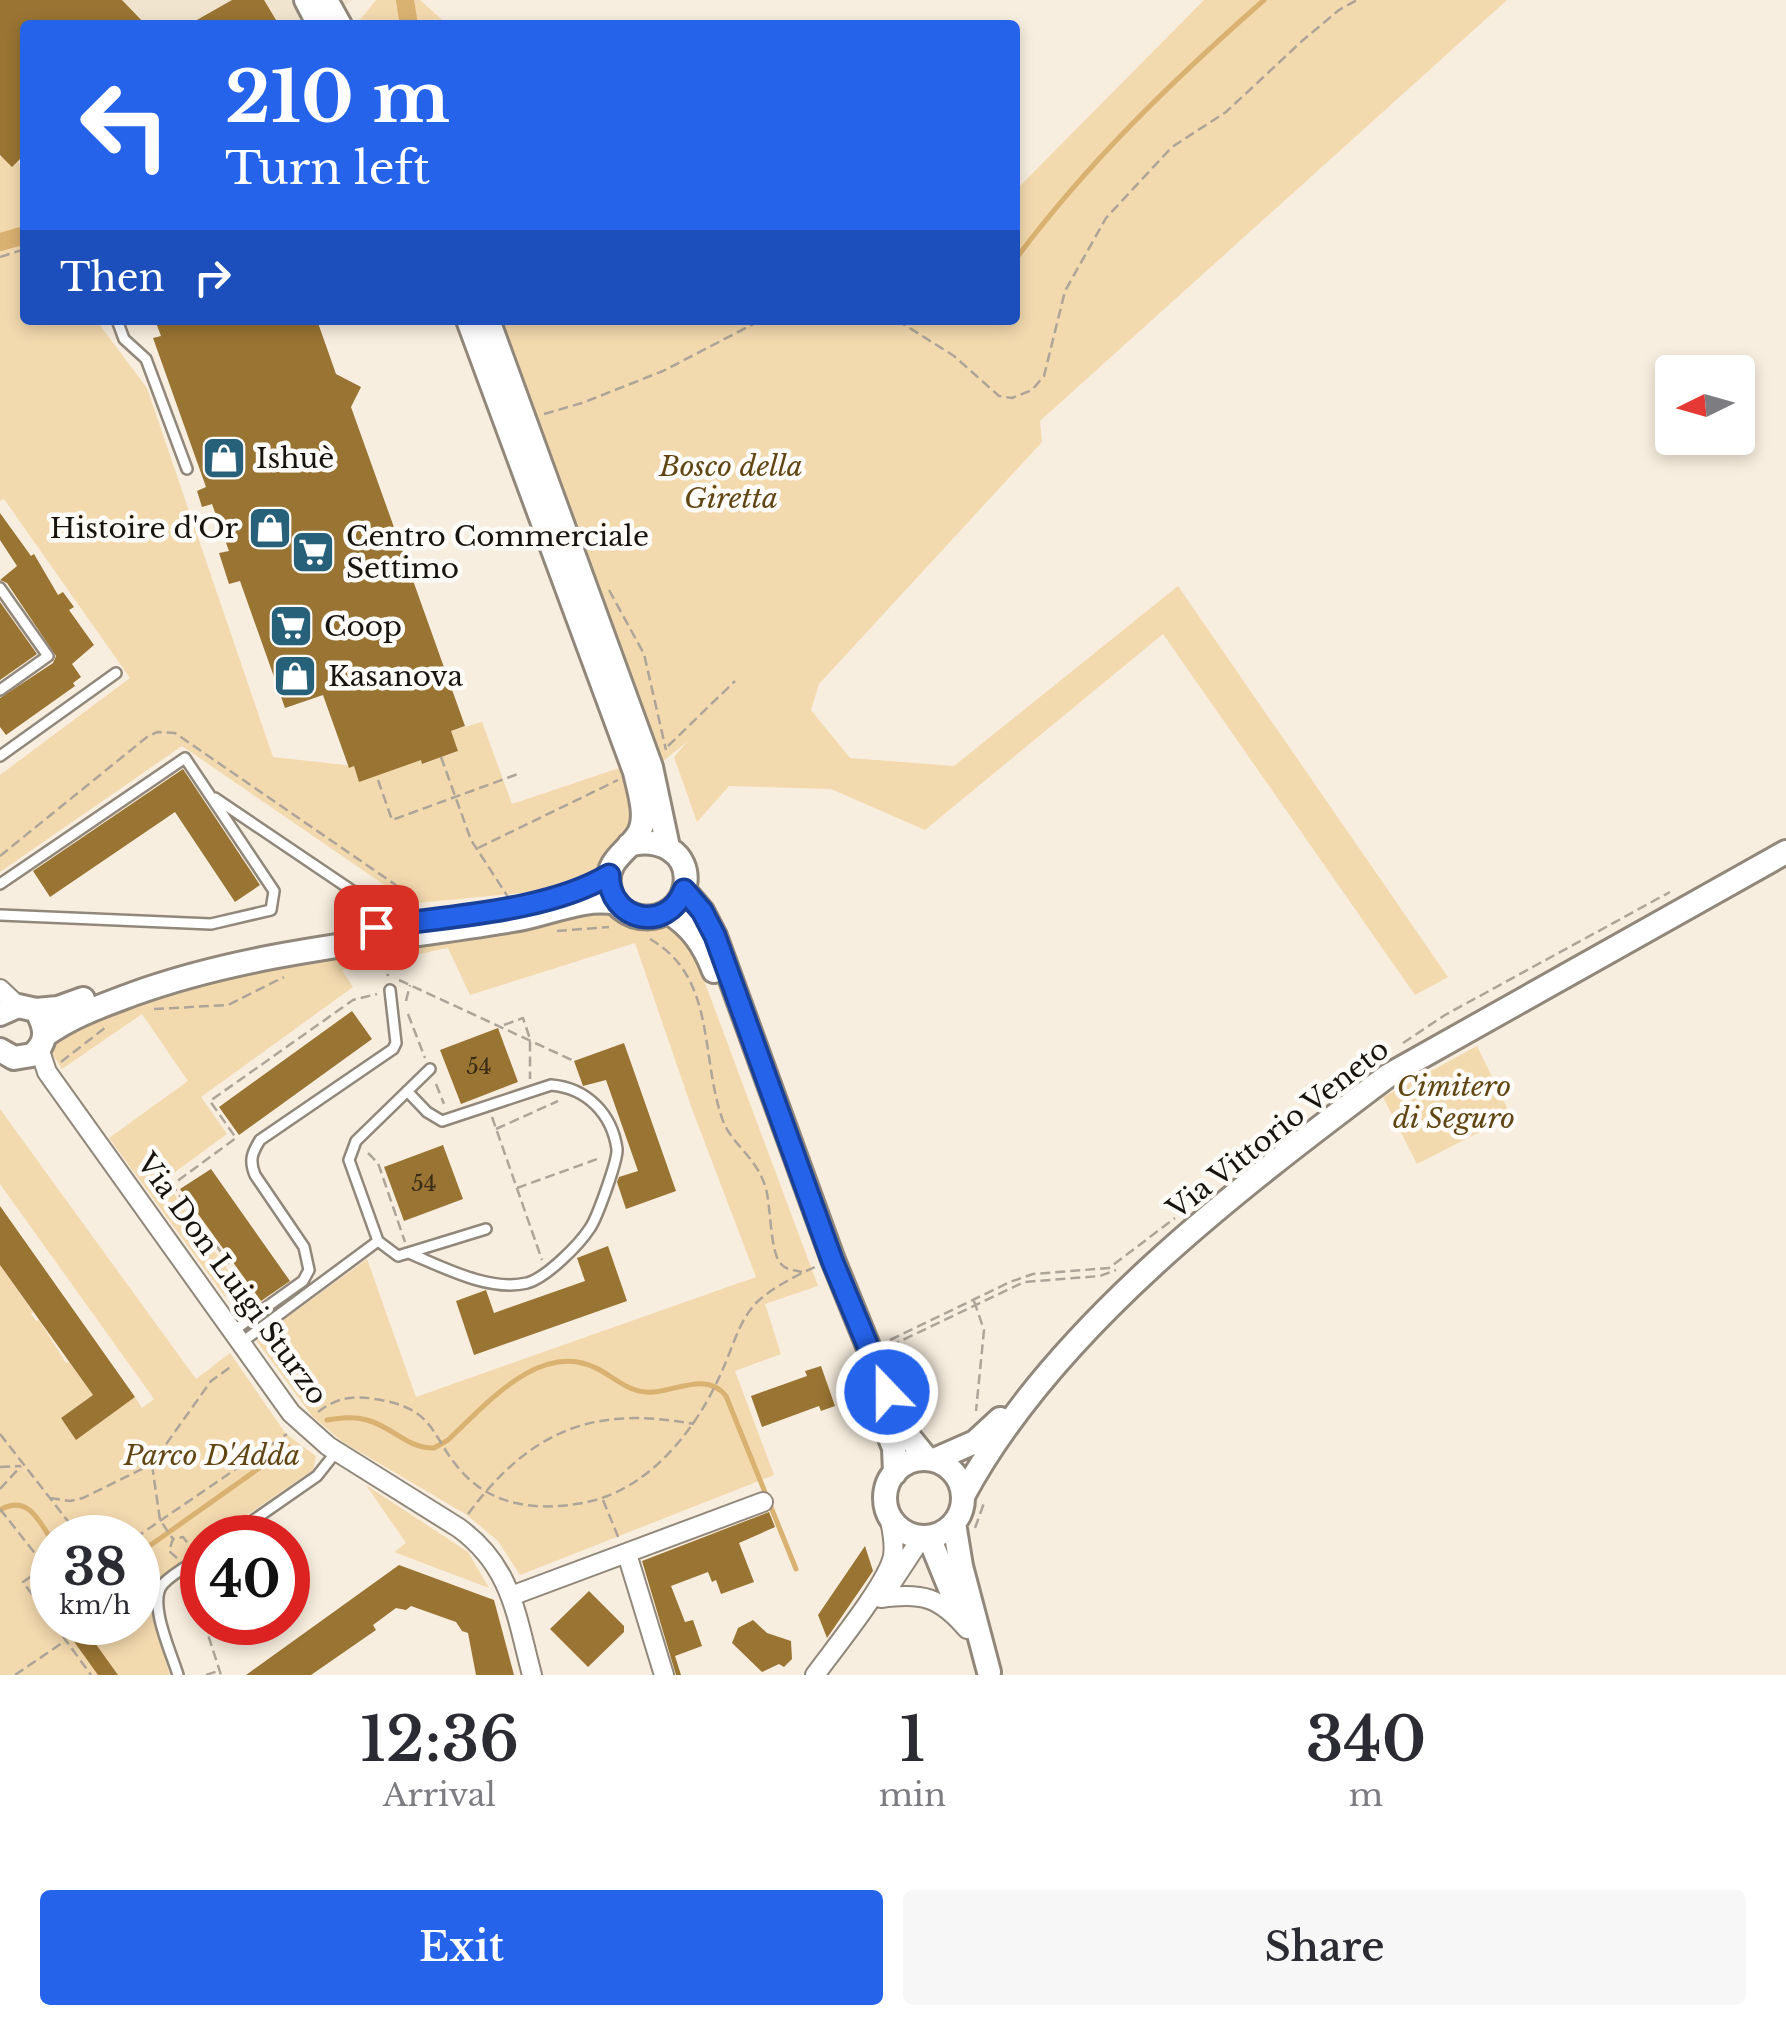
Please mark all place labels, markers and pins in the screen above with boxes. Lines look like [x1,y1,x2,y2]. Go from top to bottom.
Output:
shop icon: Ishuè [201,435,247,481]
place label: Ishuè [256,441,334,476]
shop icon: Histoire d'Or [247,505,293,551]
place label: Histoire d'Or [50,511,239,546]
place label: Centro Commerciale Settimo [346,519,649,586]
supermarket icon: Centro Commerciale Settimo [290,529,336,575]
supermarket icon: Coop [268,603,314,649]
place label: Coop [324,609,402,644]
shop icon: Kasanova [272,653,318,699]
place label: Kasanova [328,659,463,694]
pin [334,885,419,970]

